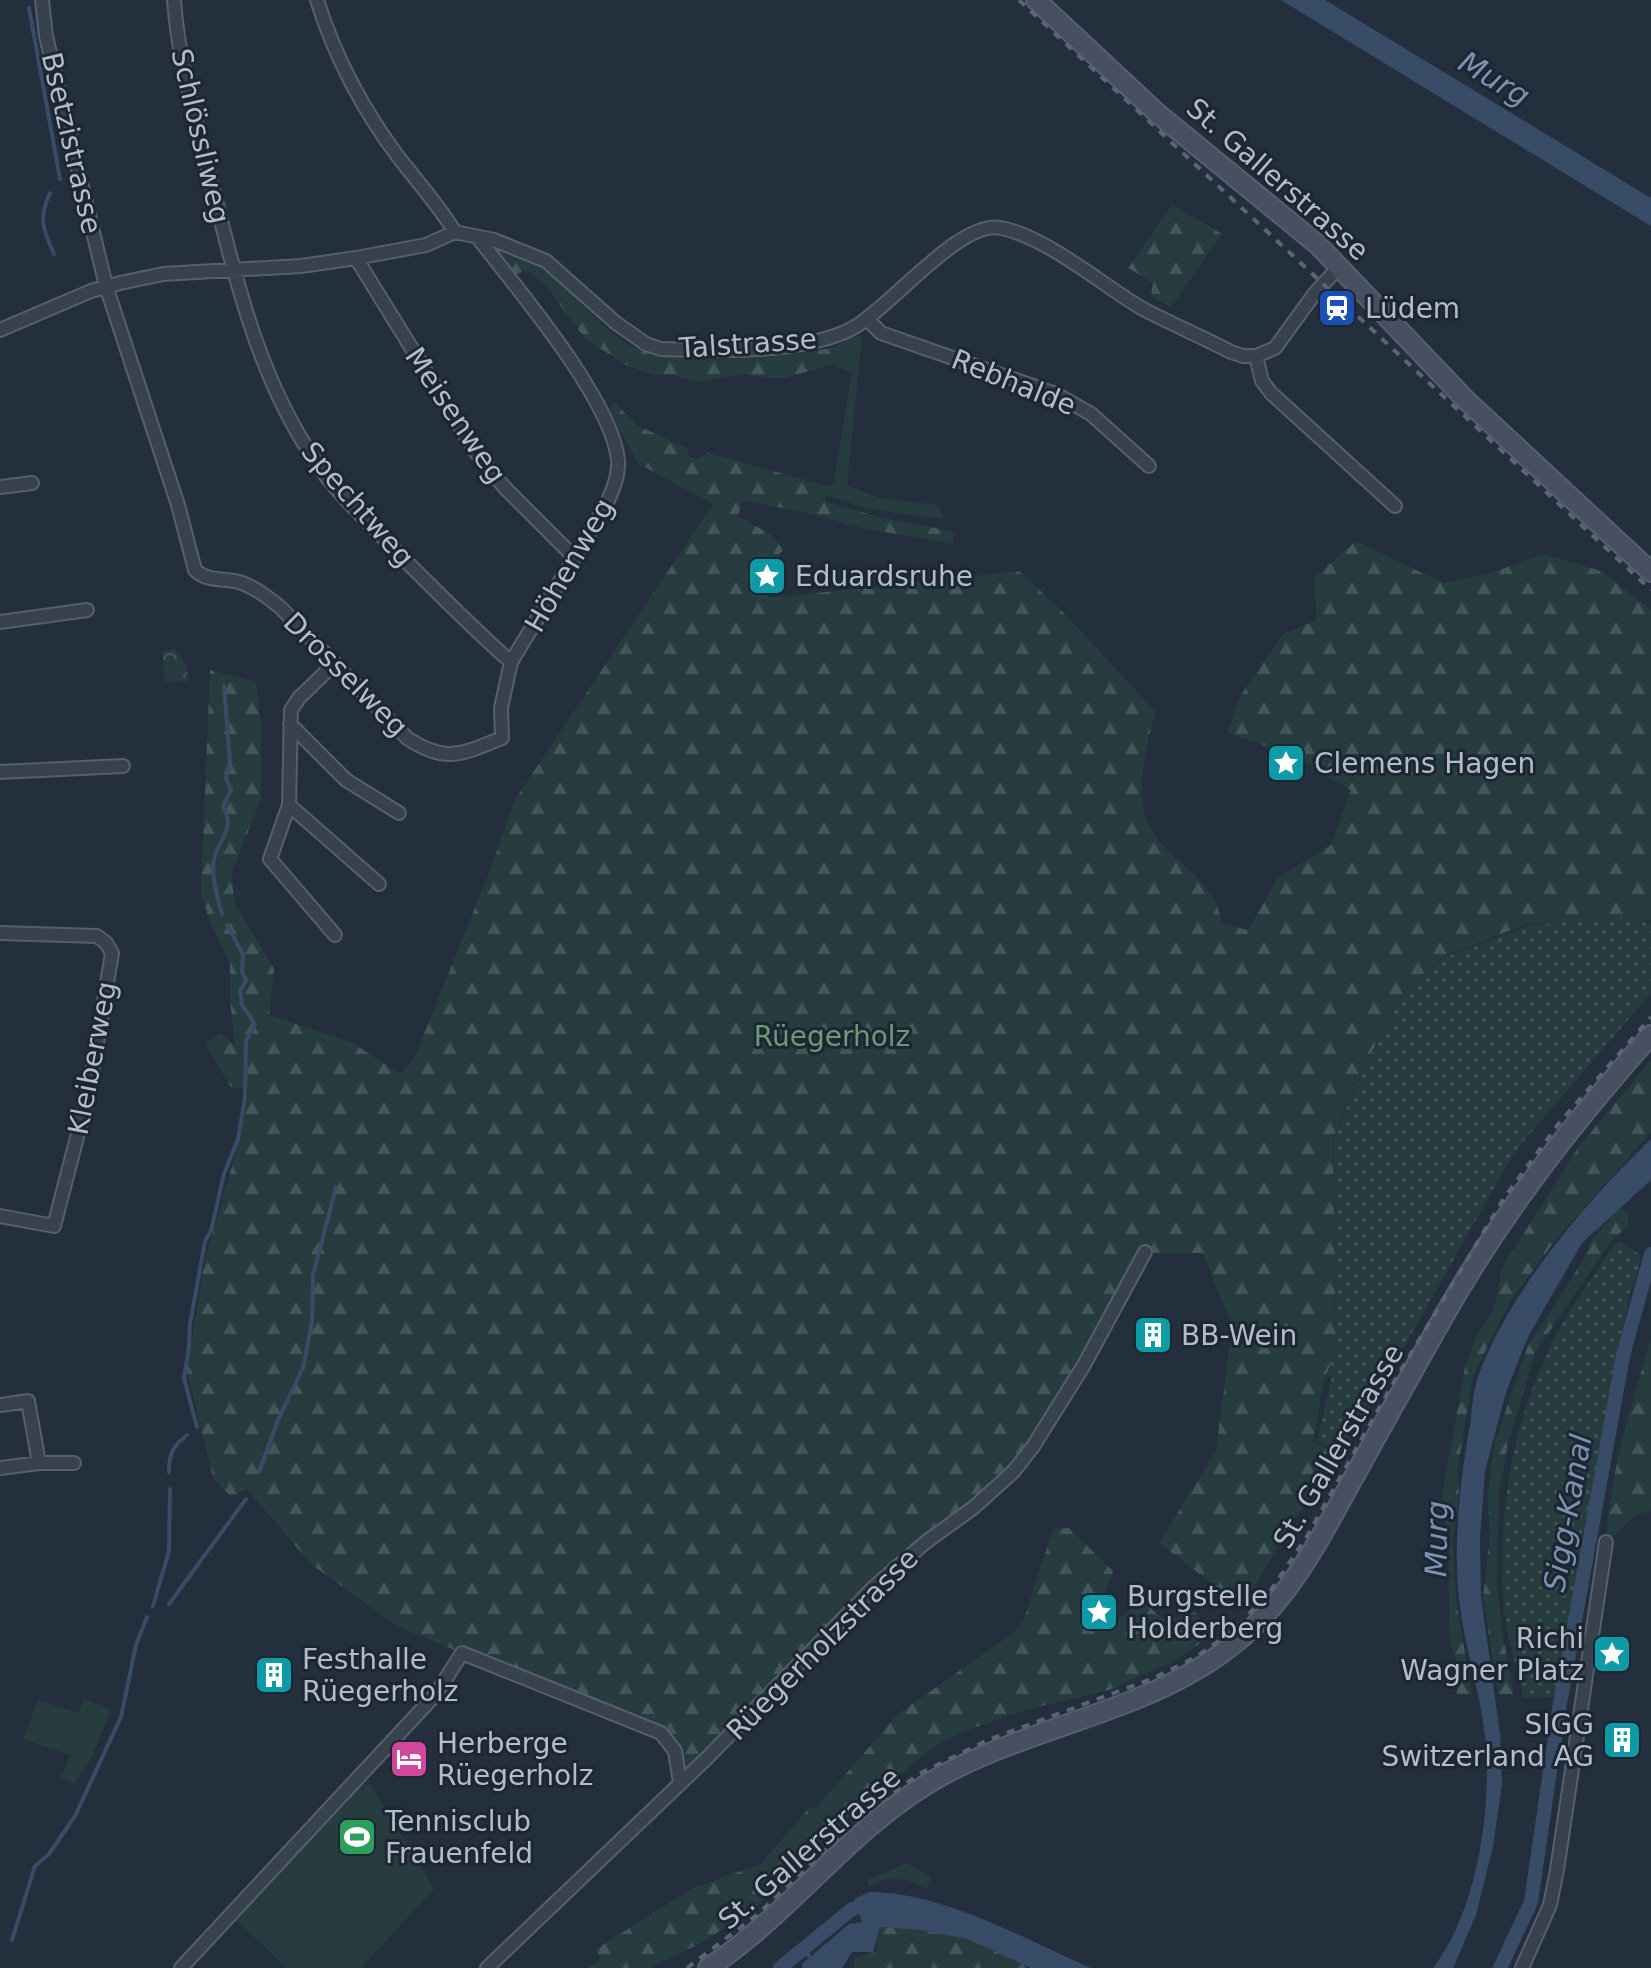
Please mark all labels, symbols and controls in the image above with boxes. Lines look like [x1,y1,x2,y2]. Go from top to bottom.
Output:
water label: Murg [1453,44,1536,113]
street label: Schlössliweg [164,45,237,227]
street label: Bsetzistrasse [35,49,108,237]
street label: St. Gallerstrasse [1180,91,1375,267]
station icon: Lüdem [1316,287,1358,329]
place label: Lüdem [1365,292,1460,325]
street label: Talstrasse [677,322,818,365]
street label: Meisenweg [398,341,513,489]
street label: Rebhalde [947,343,1081,422]
street label: Spechtweg [294,435,421,574]
street label: Höhenweg [518,493,621,638]
place icon: Eduardsruhe [746,555,788,597]
place label: Eduardsruhe [795,560,973,593]
street label: Drosselweg [277,606,414,743]
place icon: Clemens Hagen [1265,742,1307,784]
place label: Clemens Hagen [1314,747,1535,780]
street label: Kleiberweg [61,979,124,1138]
park label: Rüegerholz [754,1020,910,1053]
building icon: BB-Wein [1132,1314,1174,1356]
place label: BB-Wein [1181,1319,1297,1352]
street label: St. Gallerstrasse [1267,1338,1410,1554]
water label: Sigg-Kanal [1536,1431,1599,1594]
water label: Murg [1418,1501,1455,1577]
street label: Rüegerholzstrasse [720,1542,925,1747]
place label: Burgstelle Holderberg [1127,1580,1283,1645]
place icon: Burgstelle Holderberg [1078,1591,1120,1633]
place label: Richi Wagner Platz [1400,1622,1584,1687]
place icon: Richi Wagner Platz [1591,1633,1633,1675]
place label: Festhalle Rüegerholz [302,1643,459,1708]
building icon: Festhalle Rüegerholz [253,1654,295,1696]
place label: SIGG Switzerland AG [1381,1708,1594,1773]
building icon: SIGG Switzerland AG [1601,1719,1643,1761]
place label: Herberge Rüegerholz [437,1727,594,1792]
hotel icon: Herberge Rüegerholz [388,1738,430,1780]
street label: St. Gallerstrasse [712,1760,907,1936]
place label: Tennisclub Frauenfeld [384,1805,533,1870]
sports icon: Tennisclub Frauenfeld [336,1816,378,1858]

